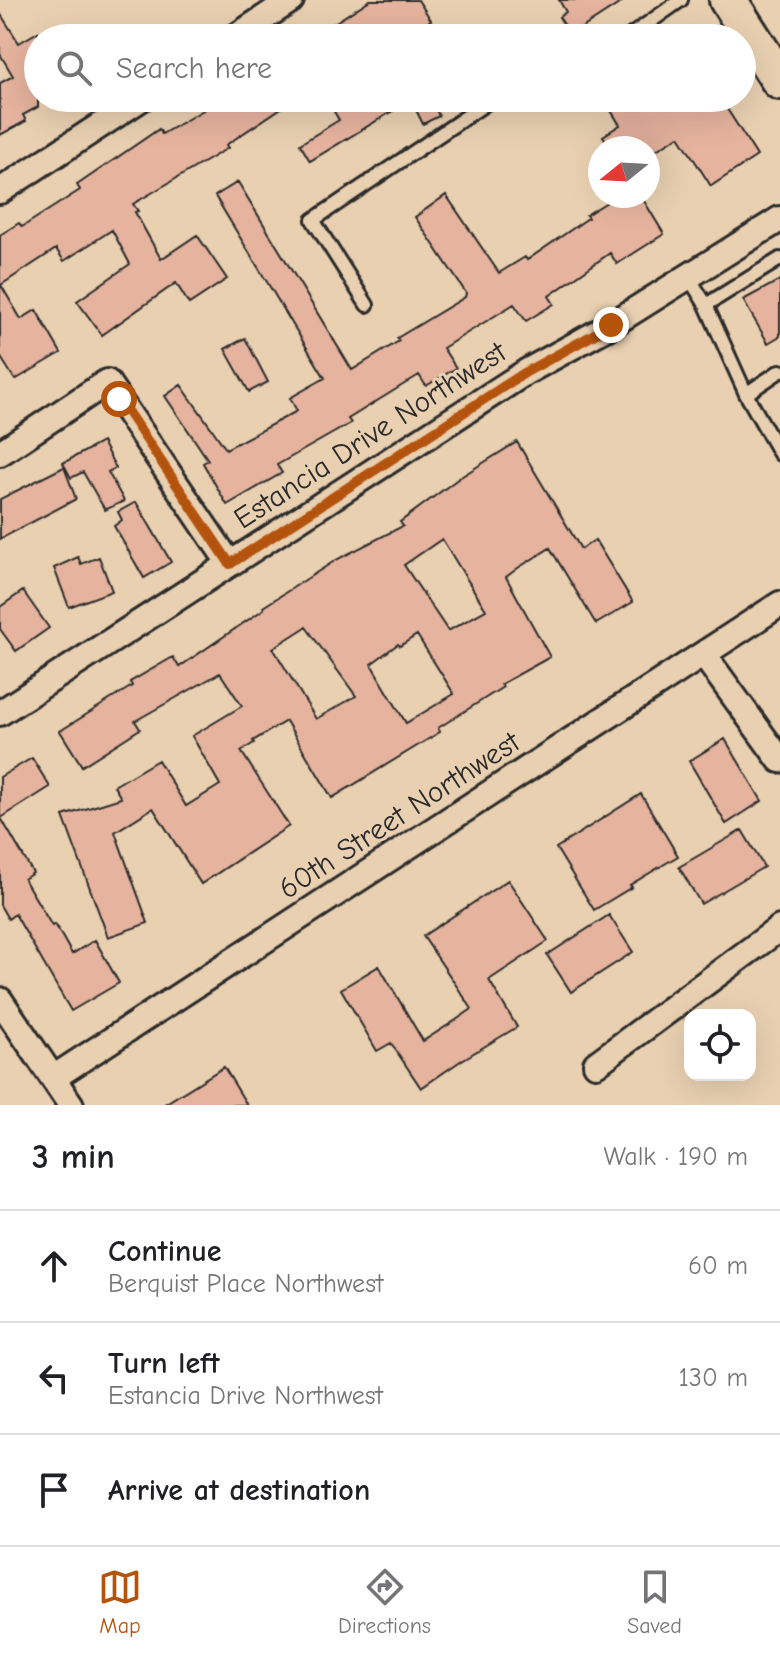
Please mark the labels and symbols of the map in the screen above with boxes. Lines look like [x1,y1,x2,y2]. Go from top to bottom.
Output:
north arrow [588,136,660,208]
route end [593,307,629,343]
street label: Estancia Drive Northwest [228,334,514,537]
route start [101,381,137,417]
street label: 60th Street Northwest [272,724,527,906]

